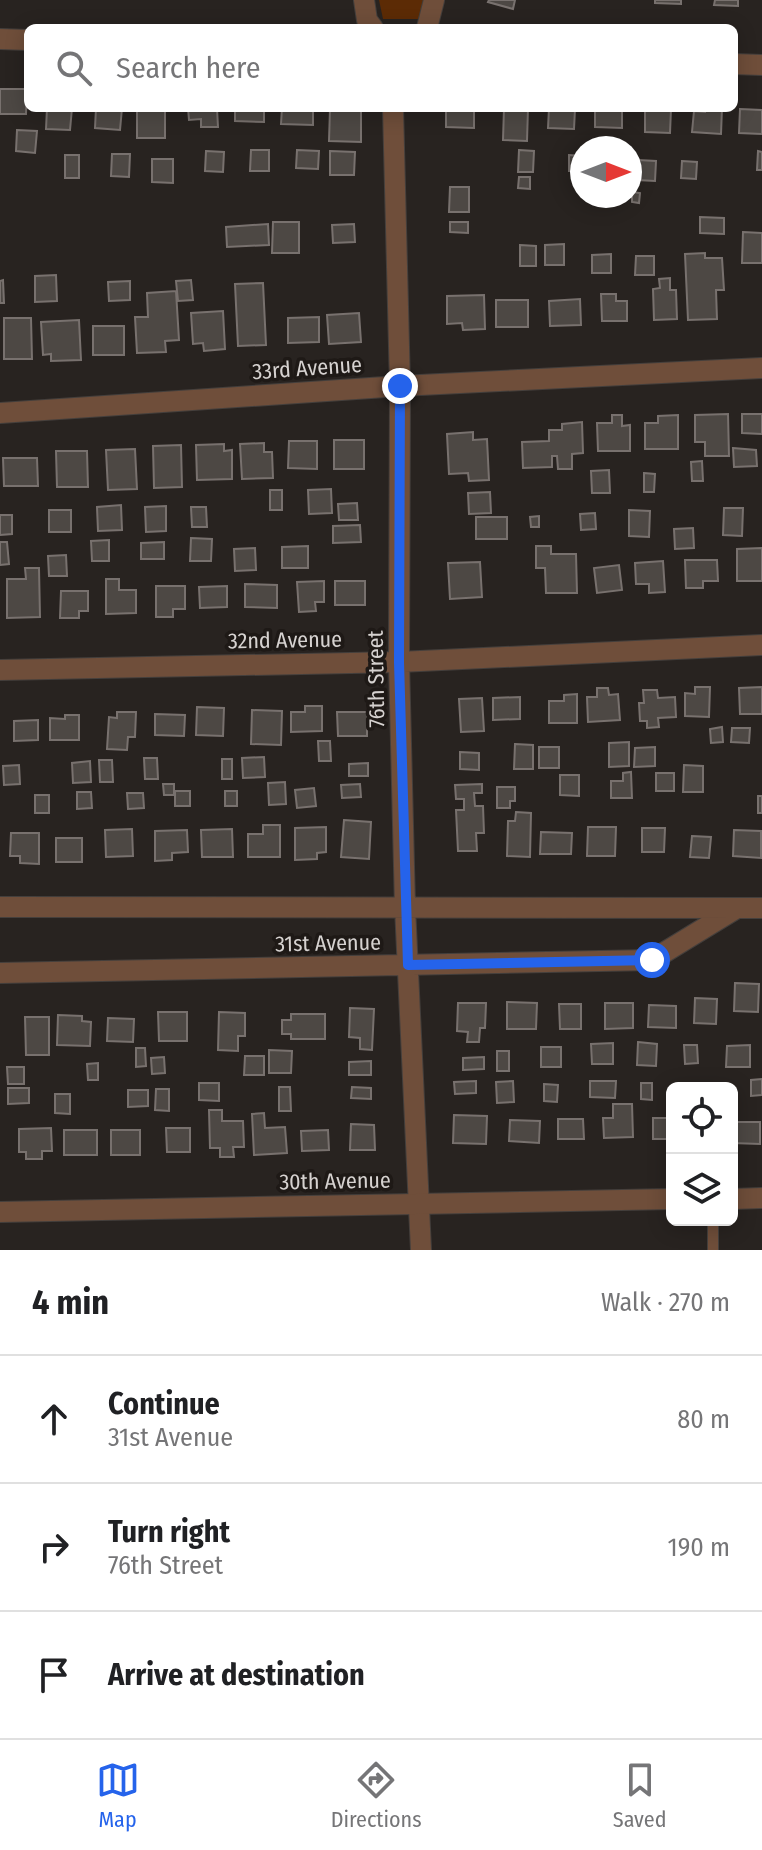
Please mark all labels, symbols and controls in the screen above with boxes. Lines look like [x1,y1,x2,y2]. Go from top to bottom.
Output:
search box [24,24,738,112]
icon: search [52,46,96,90]
text: Search here [116,50,261,86]
north arrow [570,136,642,208]
street label: 33rd Avenue [251,351,363,385]
route end [382,368,418,404]
street label: 32nd Avenue [228,626,342,654]
street label: 76th Street [362,629,390,728]
street label: 31st Avenue [275,929,381,957]
route start [634,942,670,978]
map controls [666,1082,738,1226]
button: locate [666,1082,738,1154]
button: layers [666,1154,738,1226]
street label: 30th Avenue [279,1167,391,1195]
text: 4 min [32,1282,109,1323]
text: Walk · 270 m [601,1287,730,1318]
text: Continue [108,1386,220,1422]
icon: ahead [32,1397,76,1441]
text: 80 m [677,1404,730,1435]
text: 31st Avenue [108,1422,233,1453]
text: Turn right [108,1514,230,1550]
icon: right [32,1525,76,1569]
text: 190 m [668,1532,730,1563]
text: 76th Street [108,1550,223,1581]
icon: arrive [32,1653,76,1697]
text: Arrive at destination [108,1657,365,1693]
tab: Map [96,1758,140,1833]
tab: Directions [331,1758,422,1833]
tab: Saved [613,1758,666,1833]

